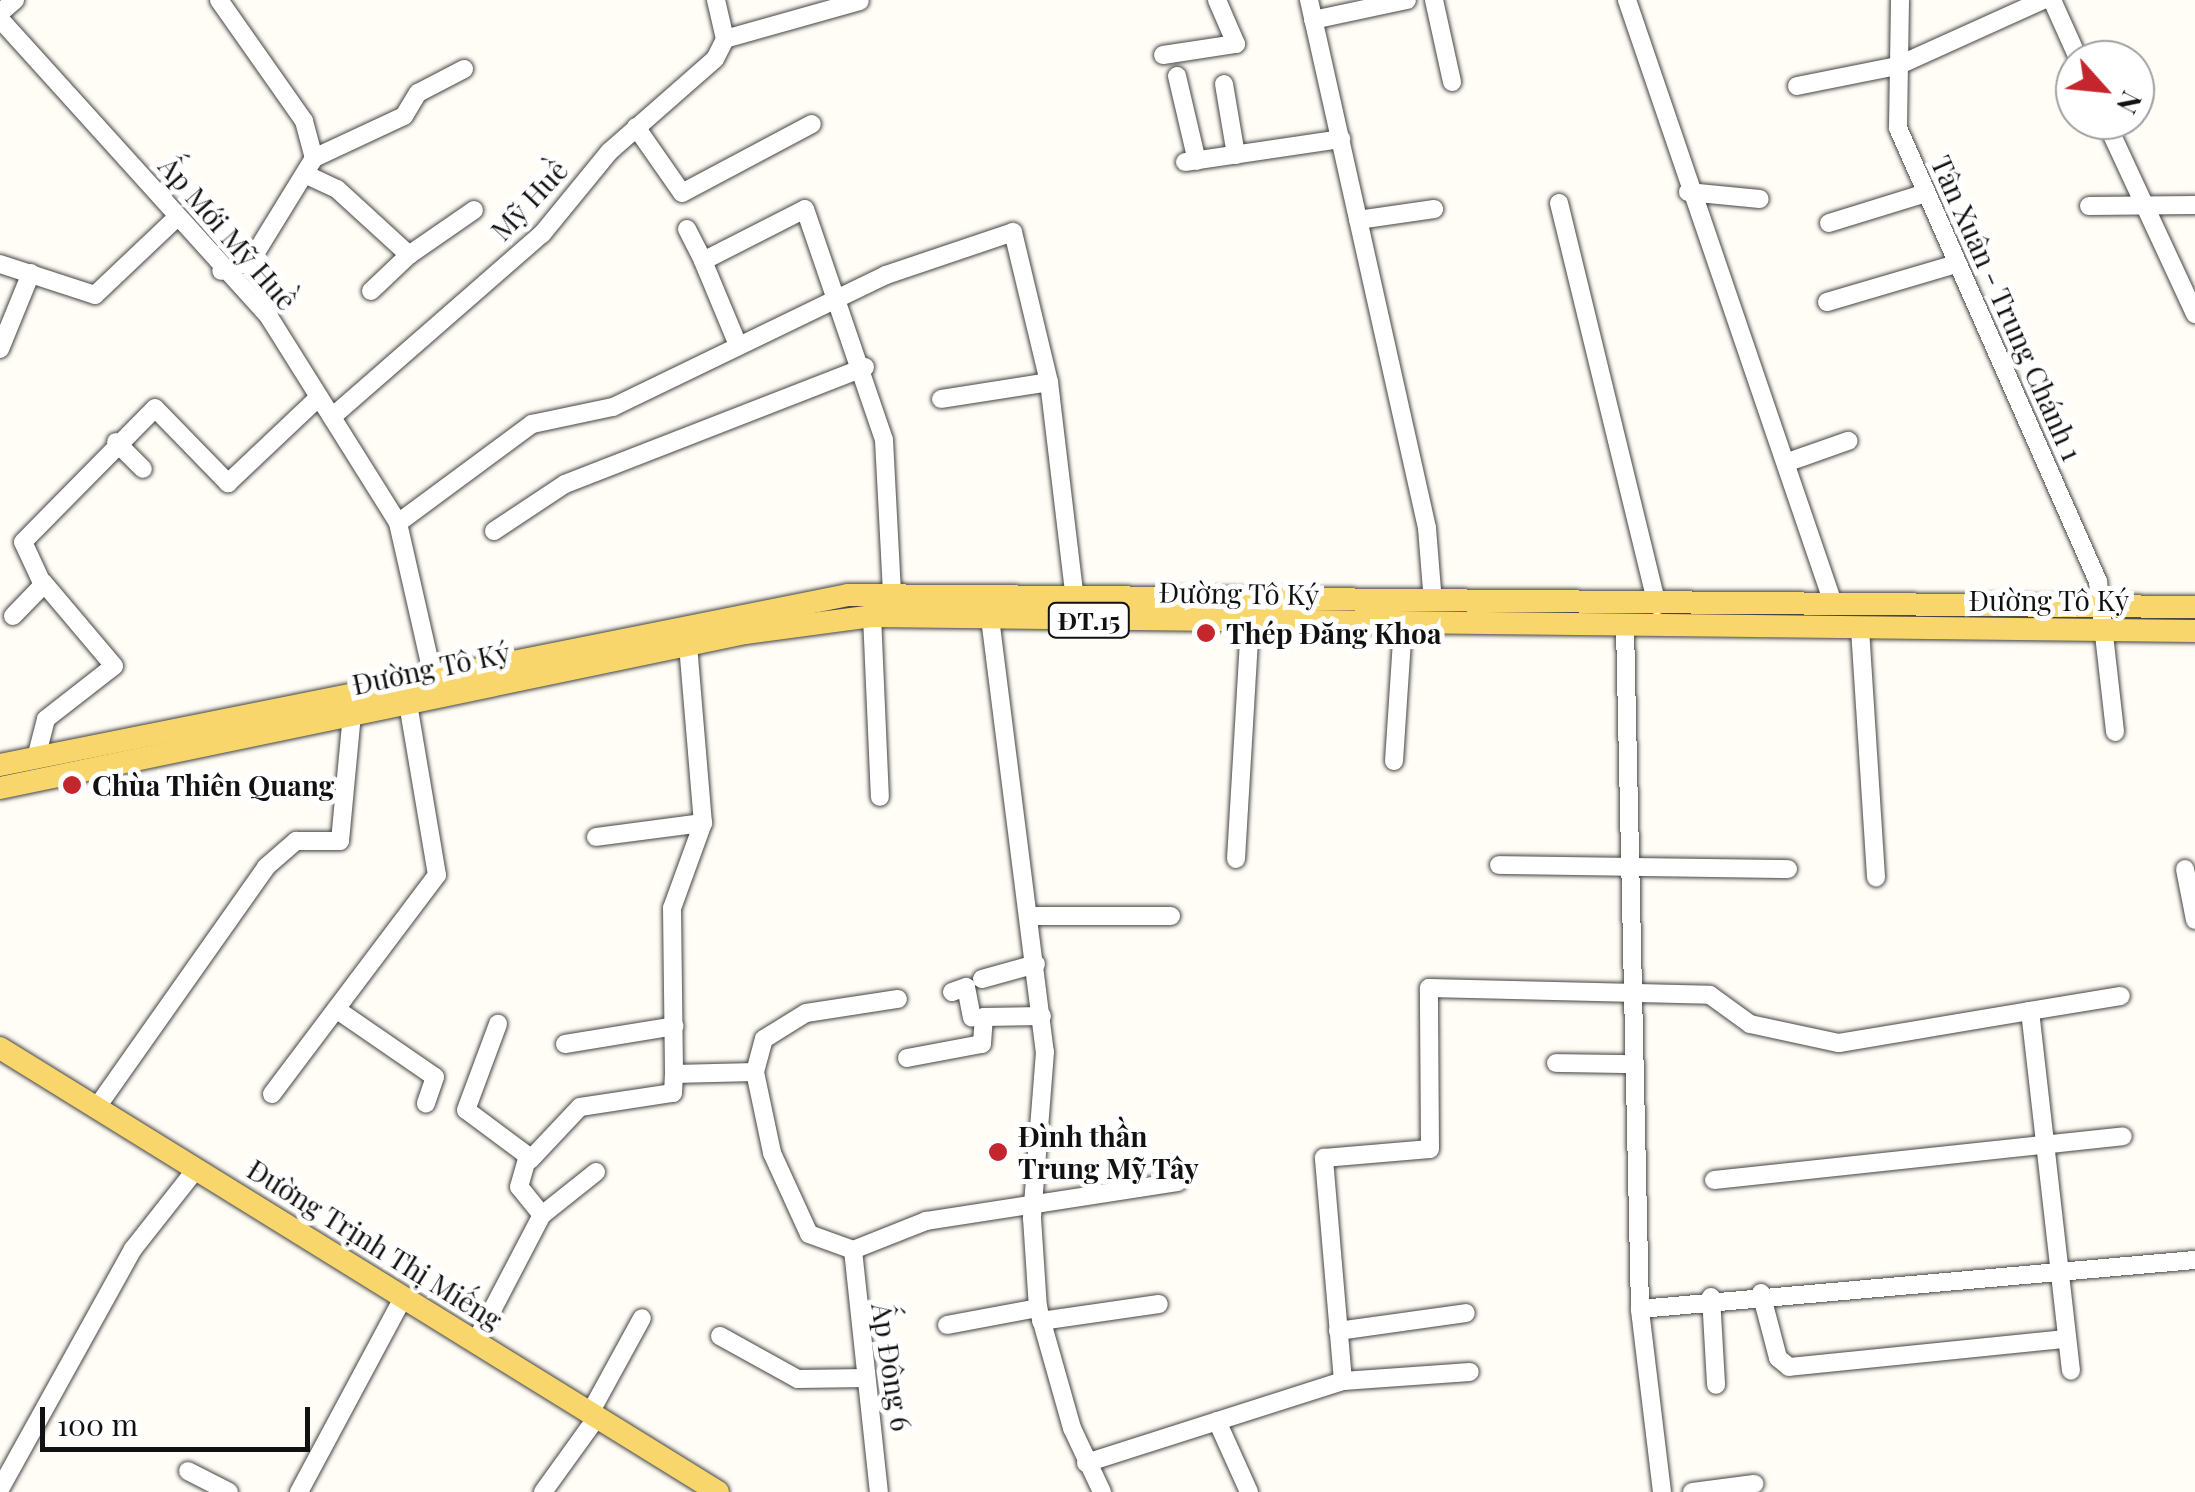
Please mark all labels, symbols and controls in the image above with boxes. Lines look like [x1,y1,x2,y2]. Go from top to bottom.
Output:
north arrow [2055,40,2155,140]
text: N [2109,86,2151,120]
street label: Ấp Mới Mỹ Huề [152,149,304,317]
street label: Tân Xuân - Trung Chánh 1 [1924,150,2090,466]
street label: Mỹ Huề [484,153,574,247]
street label: Đường Tô Ký [1158,575,1320,611]
street label: Đường Tô Ký [1969,583,2129,617]
road number: ĐT.15 [1046,600,1132,640]
place label: Thép Đăng Khoa [1226,616,1441,650]
marker: Thép Đăng Khoa [1195,622,1217,644]
street label: Đường Tô Ký [349,635,513,701]
place label: Chùa Thiên Quang [92,768,335,802]
marker: Chùa Thiên Quang [61,774,83,796]
place label: Đình thần Trung Mỹ Tây [1018,1119,1200,1185]
marker: Đình thần Trung Mỹ Tây [987,1141,1009,1163]
street label: Đường Trịnh Thị Miếng [241,1152,509,1336]
street label: Ấp Đông 6 [865,1301,919,1433]
scale bar [45,1387,315,1449]
text: 100 m [57,1404,138,1444]

